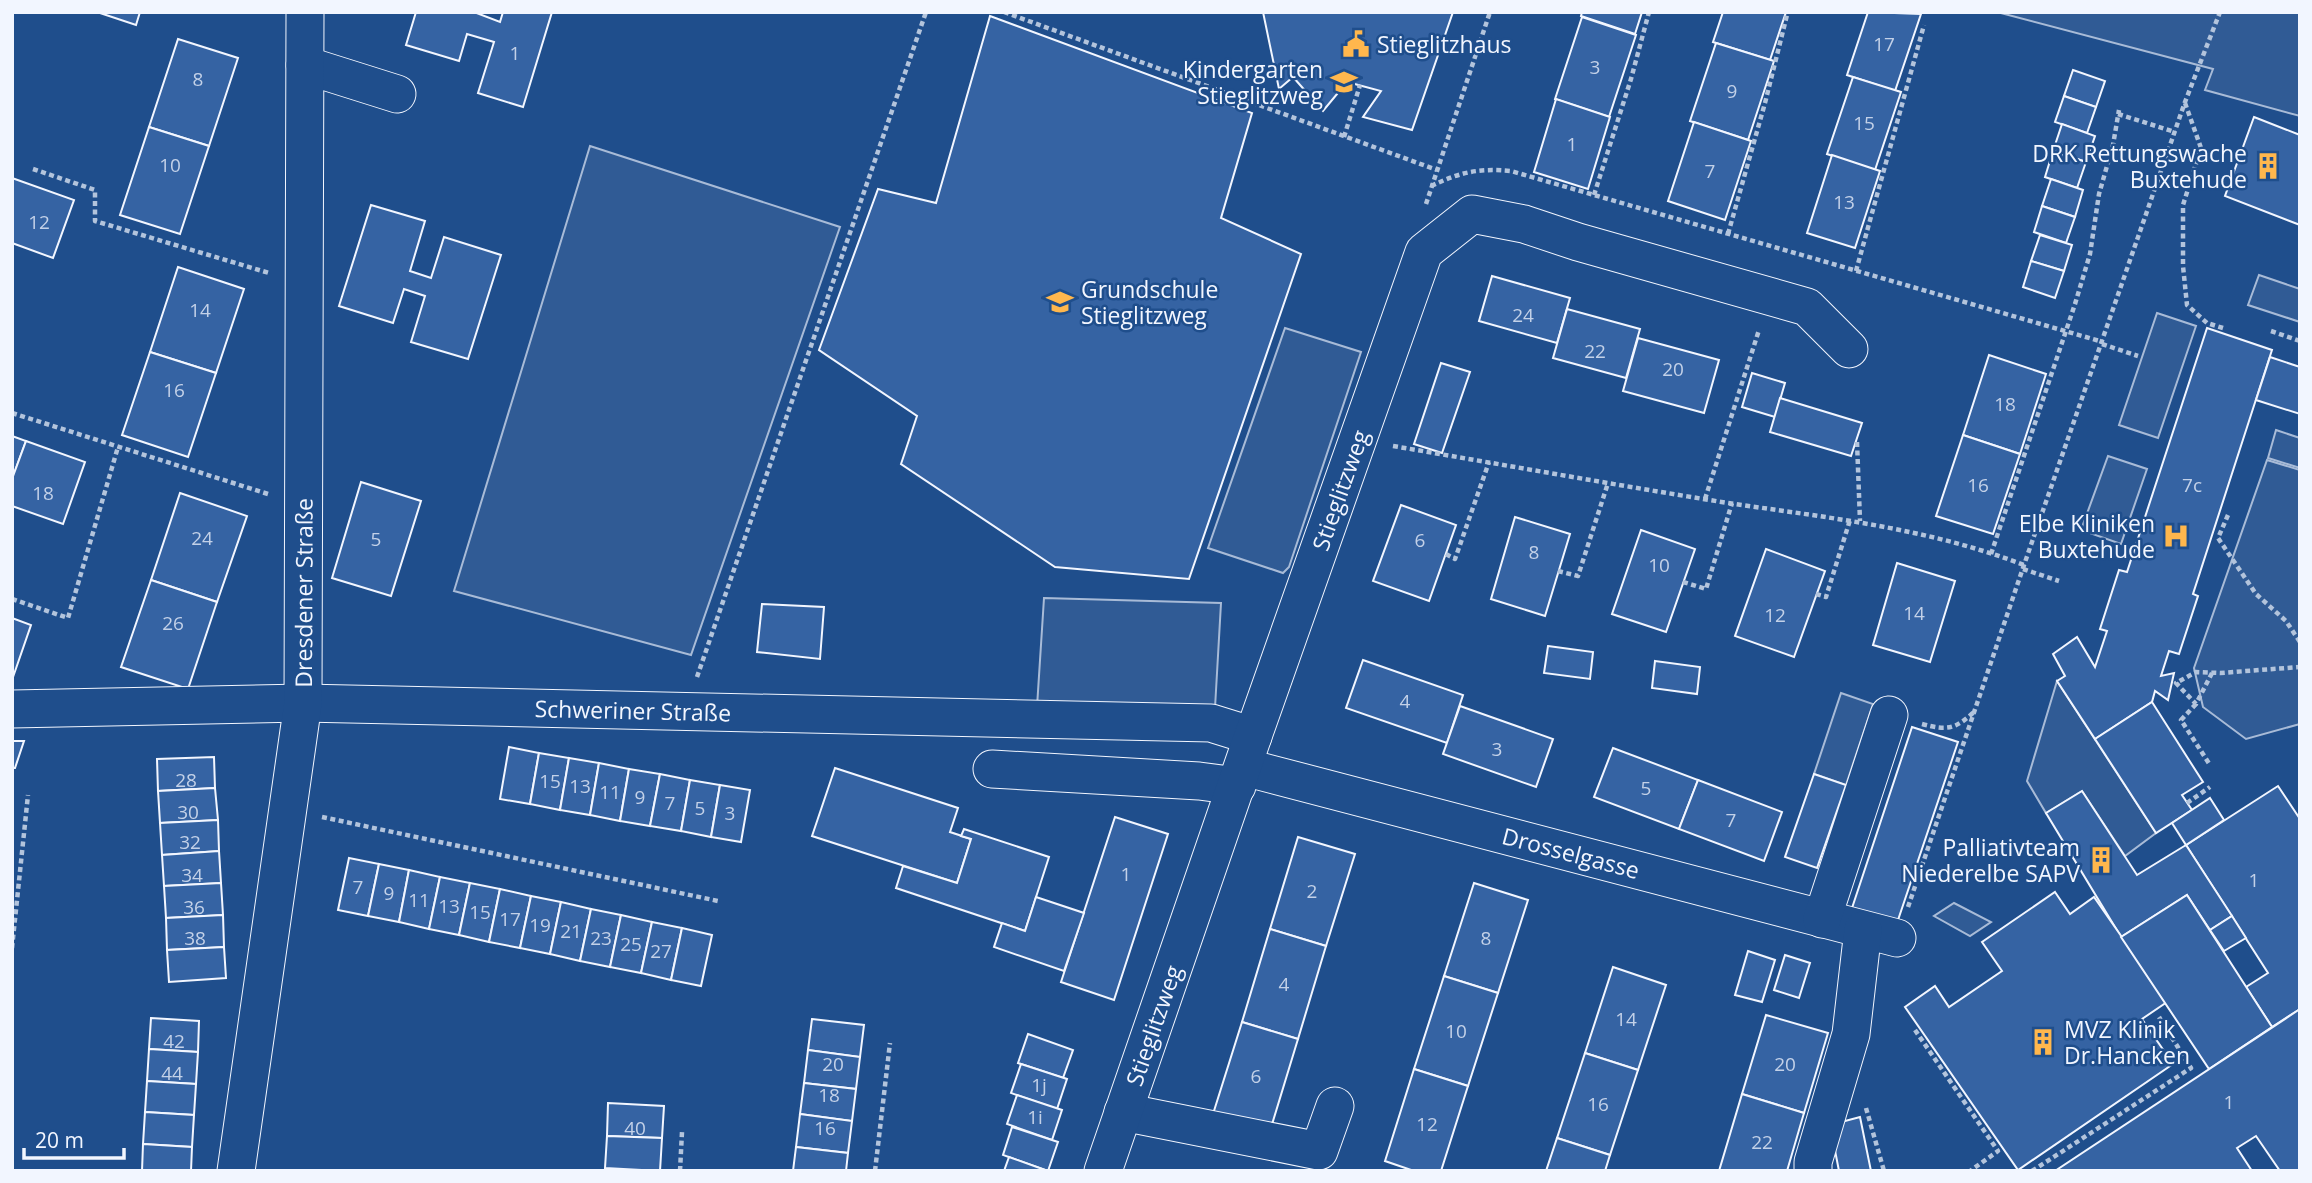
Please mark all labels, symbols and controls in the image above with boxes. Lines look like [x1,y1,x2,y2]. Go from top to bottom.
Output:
place label: Stieglitzhaus [1377,28,1512,60]
public building icon: Stieglitzhaus [1341,29,1371,59]
house number: 17 [1873,31,1895,57]
house number: 1 [510,40,520,66]
place label: Kindergarten Stieglitzweg [1183,53,1324,111]
house number: 3 [1590,54,1600,80]
house number: 8 [193,66,203,92]
school or university icon: Kindergarten Stieglitzweg [1329,67,1359,97]
house number: 9 [1727,78,1737,104]
house number: 15 [1853,110,1875,136]
house number: 1 [1567,131,1577,157]
place label: DRK Rettungswache Buxtehude [2032,137,2247,195]
building icon: DRK Rettungswache Buxtehude [2253,151,2283,181]
house number: 10 [159,152,181,178]
house number: 7 [1705,158,1715,184]
house number: 13 [1833,189,1855,215]
house number: 12 [28,209,50,235]
place label: Grundschule Stieglitzweg [1081,273,1218,331]
school or university icon: Grundschule Stieglitzweg [1045,287,1075,317]
house number: 14 [189,297,211,323]
house number: 24 [1512,302,1534,328]
house number: 22 [1584,338,1606,364]
house number: 20 [1662,356,1684,382]
house number: 16 [163,377,185,403]
house number: 18 [1994,391,2016,417]
street label: Stieglitzweg [1304,425,1376,555]
house number: 16 [1967,472,1989,498]
house number: 7c [2182,472,2202,498]
house number: 18 [32,480,54,506]
street label: Dresdener Straße [287,498,320,688]
place label: Elbe Kliniken Buxtehude [2019,507,2155,565]
hospital icon: Elbe Kliniken Buxtehude [2161,521,2191,551]
house number: 24 [191,525,213,551]
house number: 5 [371,526,381,552]
house number: 6 [1415,527,1425,553]
house number: 8 [1529,539,1539,565]
house number: 10 [1648,552,1670,578]
house number: 14 [1903,600,1925,626]
house number: 12 [1764,602,1786,628]
house number: 26 [162,610,184,636]
house number: 4 [1400,688,1411,714]
street label: Schweriner Straße [534,692,731,728]
house number: 3 [1492,736,1502,762]
house number: 28 [175,767,197,793]
house number: 15 [539,768,561,794]
house number: 13 [569,773,591,799]
house number: 5 [1641,775,1651,801]
house number: 11 [599,779,621,805]
house number: 9 [635,784,645,810]
house number: 7 [665,790,675,816]
house number: 5 [695,795,705,821]
house number: 30 [177,799,199,825]
house number: 3 [725,800,735,826]
house number: 7 [1726,807,1736,833]
street label: Drosselgasse [1499,819,1643,886]
house number: 32 [179,829,201,855]
place label: Palliativteam Niederelbe SAPV [1901,831,2080,889]
building icon: Palliativteam Niederelbe SAPV [2086,845,2116,875]
house number: 1 [1121,861,1131,887]
house number: 34 [181,862,203,888]
house number: 1 [2249,867,2259,893]
house number: 7 [353,874,363,900]
house number: 2 [1307,878,1317,904]
house number: 9 [384,880,394,906]
house number: 11 [408,887,430,913]
house number: 13 [438,893,460,919]
house number: 36 [183,894,205,920]
house number: 15 [469,899,491,925]
house number: 17 [499,906,521,932]
house number: 19 [529,912,551,938]
house number: 21 [560,918,582,944]
house number: 38 [184,925,206,951]
house number: 23 [590,925,612,951]
house number: 8 [1481,925,1491,951]
house number: 25 [620,931,642,957]
house number: 27 [650,938,672,964]
street label: Stieglitzweg [1118,960,1189,1090]
house number: 4 [1279,971,1290,997]
house number: 14 [1615,1006,1637,1032]
place label: MVZ Klinik Dr.Hancken [2064,1013,2190,1071]
house number: 10 [1445,1018,1467,1044]
building icon: MVZ Klinik Dr.Hancken [2028,1027,2058,1057]
house number: 42 [163,1028,185,1054]
house number: 20 [822,1051,844,1077]
house number: 20 [1774,1051,1796,1077]
house number: 44 [161,1060,183,1086]
house number: 6 [1251,1063,1261,1089]
house number: 1j [1031,1072,1047,1098]
house number: 18 [818,1082,840,1108]
house number: 1 [2224,1089,2234,1115]
house number: 16 [1587,1091,1609,1117]
house number: 1i [1027,1104,1043,1130]
house number: 12 [1416,1111,1438,1137]
house number: 40 [624,1115,646,1141]
house number: 16 [814,1115,836,1141]
scale bar [24,1116,124,1160]
text: 20 m [35,1126,84,1154]
house number: 22 [1751,1129,1773,1155]

